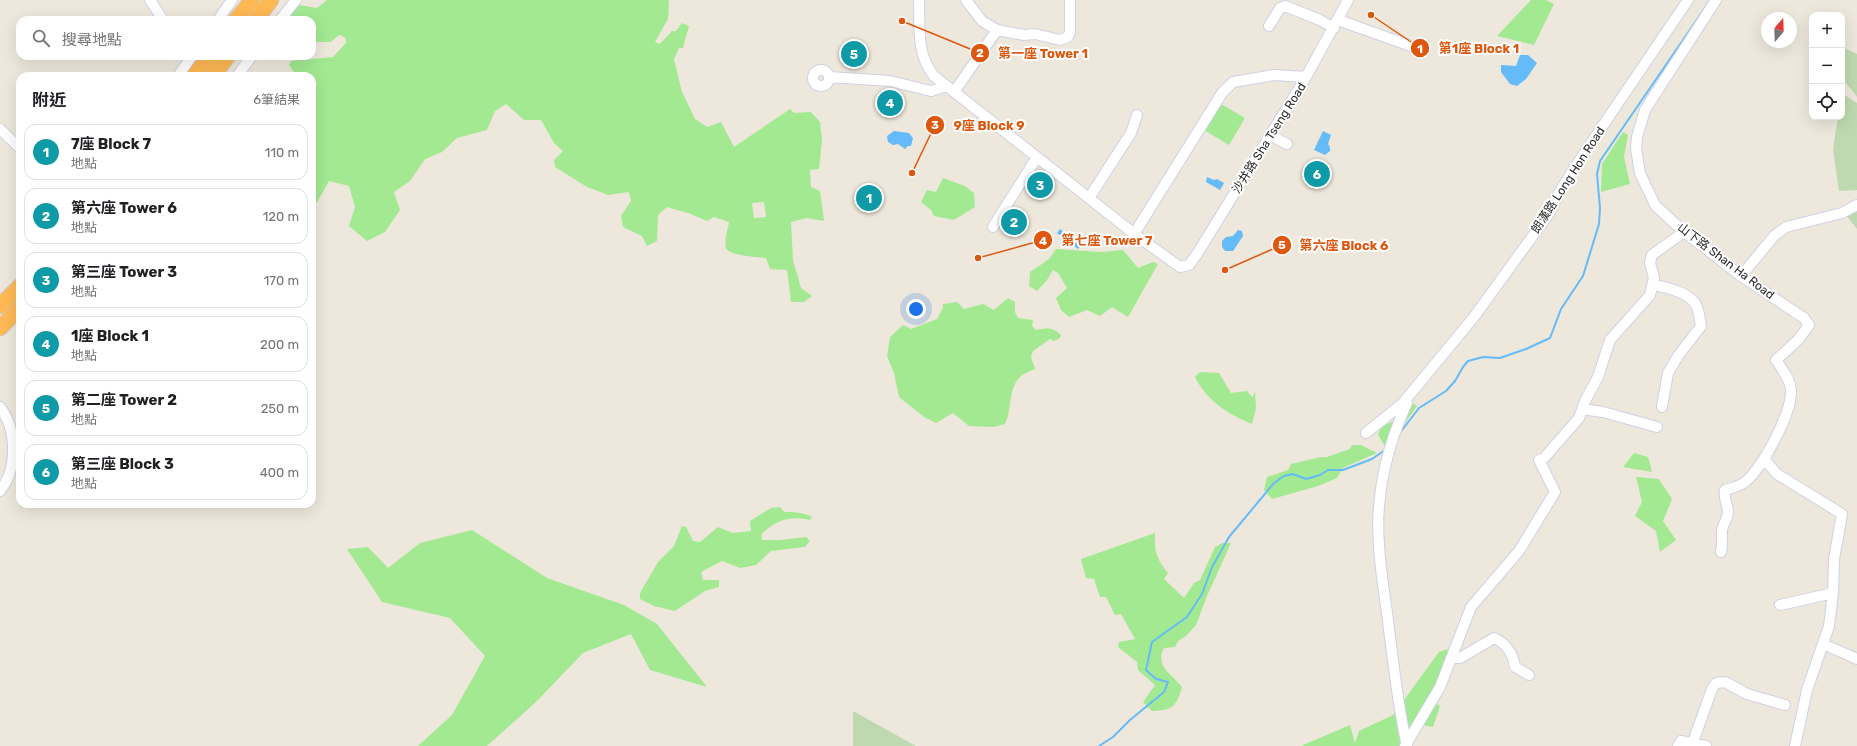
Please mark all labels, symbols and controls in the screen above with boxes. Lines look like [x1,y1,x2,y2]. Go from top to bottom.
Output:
north arrow [1761,12,1797,48]
map controls [1809,12,1845,120]
button: + [1809,12,1845,48]
search box [16,16,316,60]
icon: search [30,27,52,49]
text: 搜尋地點 [62,31,122,49]
callout: 第1座 Block 1 [1410,36,1527,61]
pin: 5 [841,39,867,69]
callout: 第一座 Tower 1 [970,41,1096,66]
text: 第1座 Block 1 [1439,41,1519,56]
text: 1 [1417,42,1423,56]
text: 2 [976,46,984,60]
text: 第一座 Tower 1 [998,46,1088,61]
button: − [1809,48,1845,84]
street label: 沙井路 Sha Tseng Road [1229,80,1309,196]
button: locate [1809,84,1845,120]
pin: 4 [877,88,903,118]
text: 附近 [32,90,66,110]
text: 6筆結果 [253,92,300,107]
callout: 9座 Block 9 [925,113,1033,138]
text: 3 [931,118,939,132]
text: 9座 Block 9 [953,118,1025,133]
street label: 朗漢路 Long Hon Road [1528,124,1608,236]
text: 7座 Block 7 [71,135,151,153]
text: 1 [43,145,49,160]
text: 110 m [265,145,299,160]
text: 地點 [71,156,97,171]
pin: 6 [1304,159,1330,189]
pin: 3 [1027,170,1053,200]
pin: 1 [856,183,882,213]
text: 第六座 Tower 6 [71,199,177,217]
pin: 2 [1001,207,1027,237]
text: 2 [42,209,50,224]
text: 120 m [263,209,299,224]
text: 地點 [71,220,97,235]
street label: 山下路 Shan Ha Road [1675,220,1777,302]
callout: 第七座 Tower 7 [1033,228,1160,253]
text: 第七座 Tower 7 [1062,233,1153,248]
callout: 第六座 Block 6 [1272,233,1397,258]
text: 4 [1039,234,1047,248]
text: 5 [1278,238,1286,252]
text: 第六座 Block 6 [1299,238,1389,253]
text: 第三座 Tower 3 [71,263,177,281]
text: 3 [42,273,50,288]
text: 170 m [264,273,299,288]
text: 地點 [71,284,97,299]
your location [906,299,926,319]
text: 1座 Block 1 [71,327,149,345]
text: 4 [42,337,50,352]
text: 200 m [260,337,299,352]
text: 地點 [71,348,97,363]
text: 第二座 Tower 2 [71,391,177,409]
text: 5 [42,401,50,416]
text: 250 m [261,401,299,416]
text: 地點 [71,412,97,427]
text: 第三座 Block 3 [71,455,174,473]
text: 6 [42,465,50,480]
text: 400 m [260,465,299,480]
text: 地點 [71,476,97,491]

